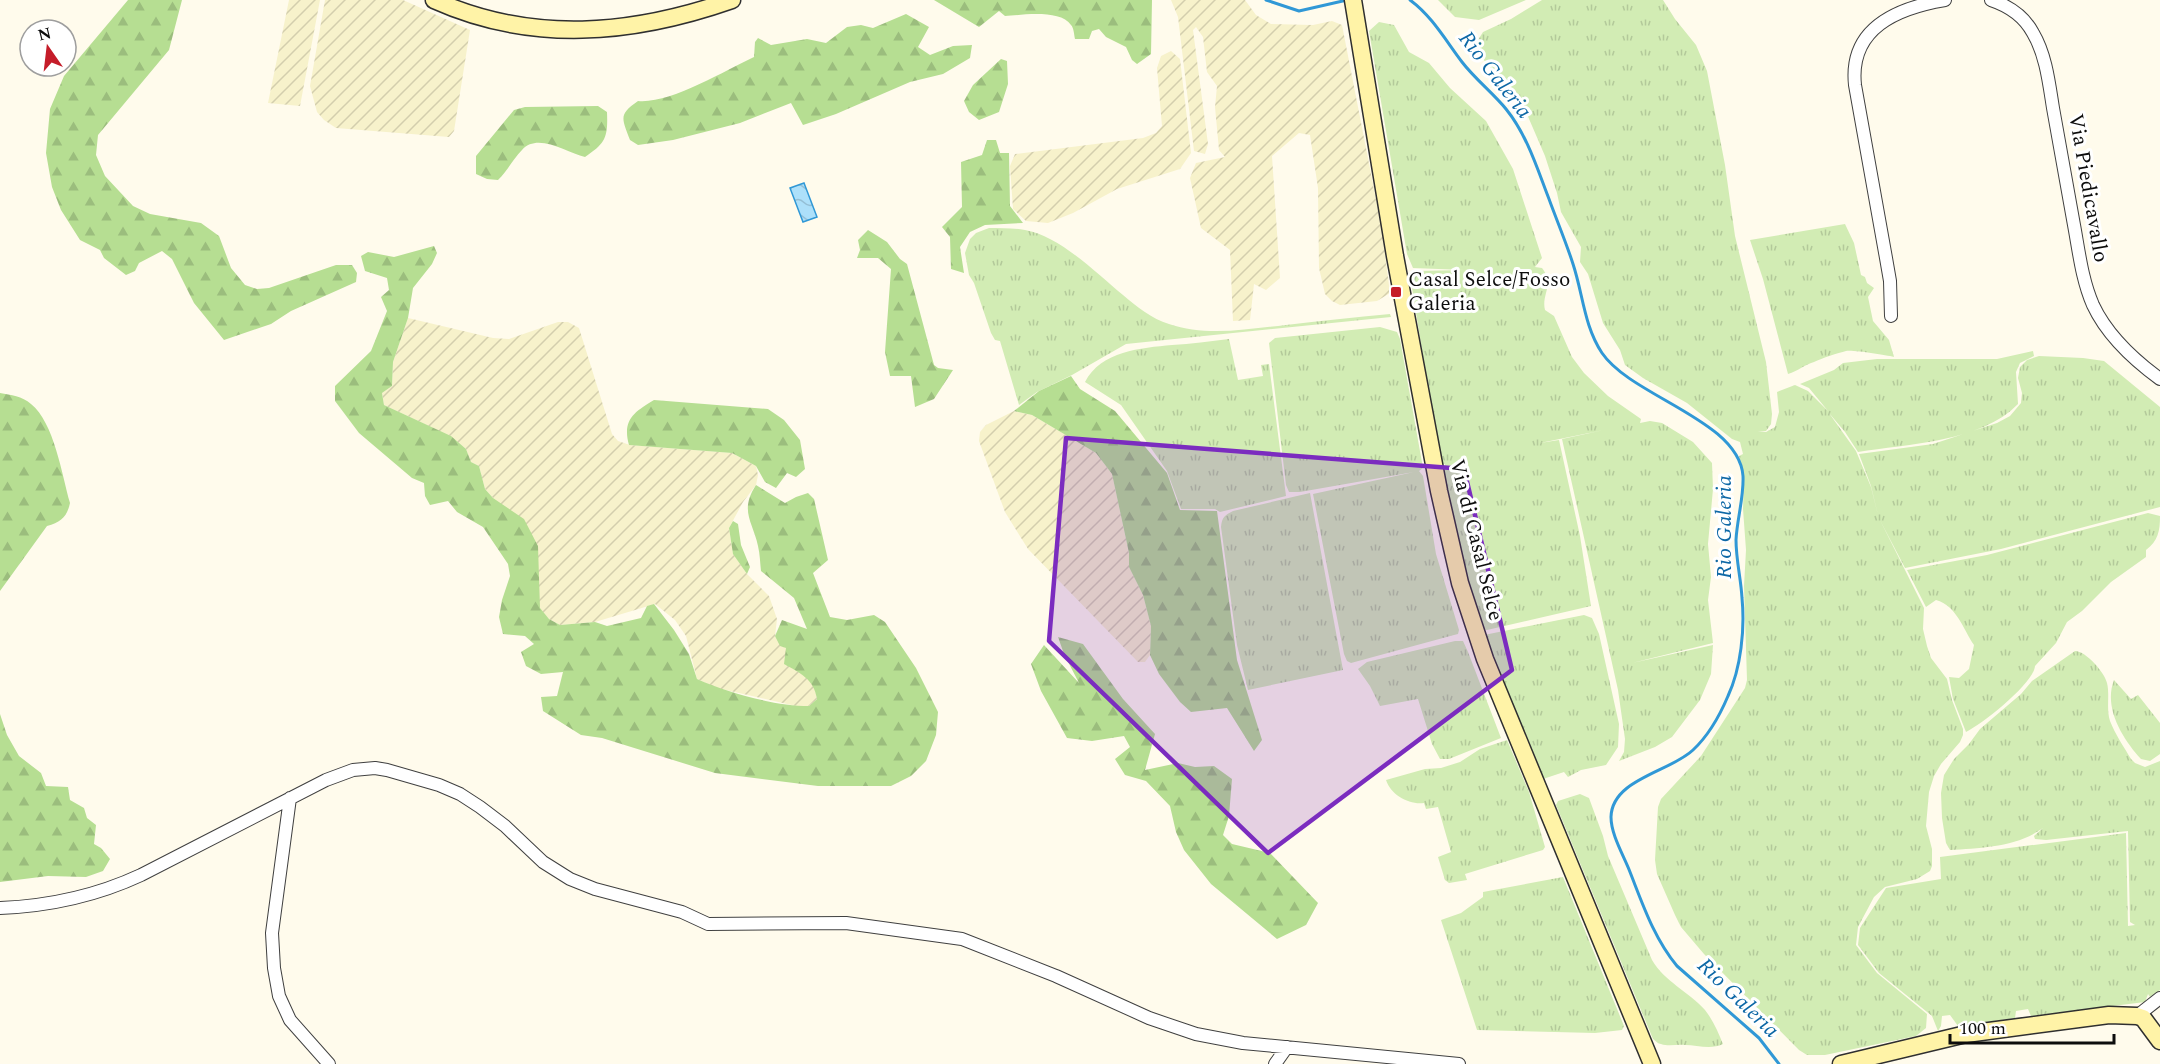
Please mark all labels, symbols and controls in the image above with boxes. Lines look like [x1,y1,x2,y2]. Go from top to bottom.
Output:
north arrow [18,18,78,78]
text: N [35,21,54,48]
water label: Rio Galeria [1450,24,1540,126]
street label: Via Piedicavallo [2059,111,2117,265]
place label: Casal Selce/Fosso Galeria [1408,264,1570,320]
marker: Casal Selce/Fosso Galeria [1389,285,1403,299]
street label: Via di Casal Selce [1440,456,1512,624]
water label: Rio Galeria [1708,475,1741,579]
water label: Rio Galeria [1689,950,1787,1046]
scale bar [1950,1007,2114,1045]
text: 100 m [1959,1015,2006,1042]

